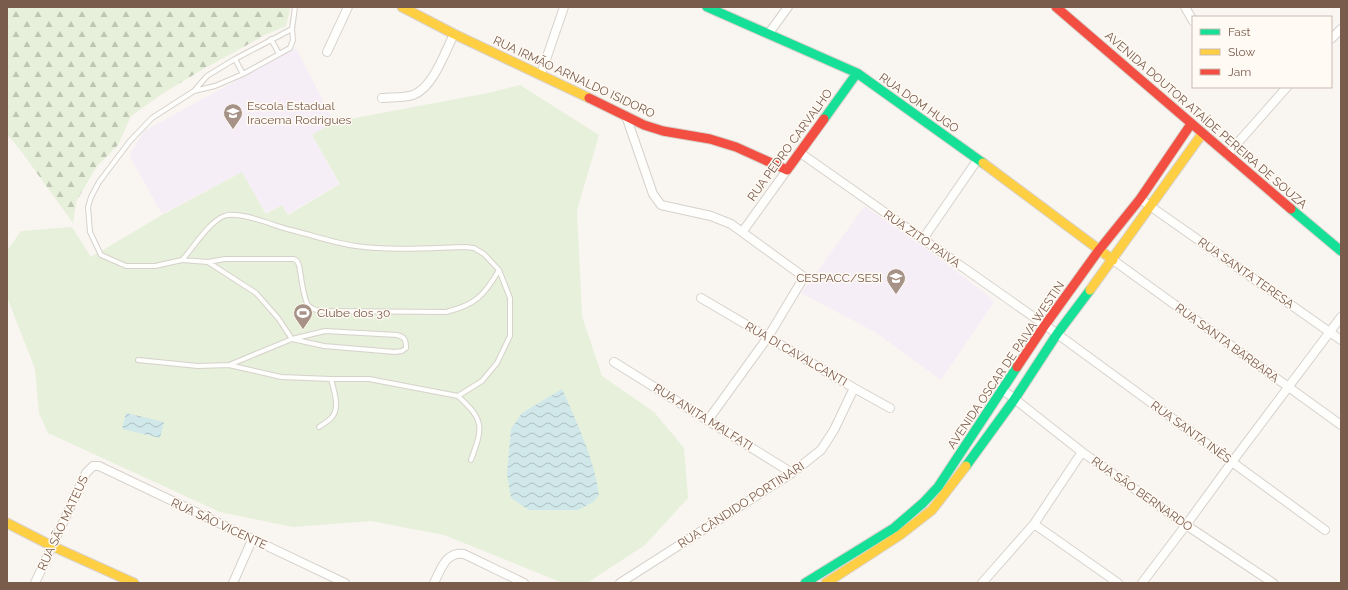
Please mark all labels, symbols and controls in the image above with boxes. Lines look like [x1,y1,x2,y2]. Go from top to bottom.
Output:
legend [1192,16,1332,88]
text: Fast [1228,25,1251,39]
street label: AVENIDA DOUTOR ATAÍDE PEREIRA DE SOUZA [1102,29,1310,211]
street label: RUA IRMÃO ARNALDO ISIDORO [491,33,657,121]
text: Slow [1228,45,1255,59]
text: Jam [1228,65,1251,79]
street label: RUA DOM HUGO [876,70,962,136]
street label: RUA PEDRO CARVALHO [745,86,835,204]
place label: Escola Estadual Iracema Rodrigues [247,99,352,127]
school or university icon: Escola Estadual Iracema Rodrigues [222,102,244,130]
street label: RUA ZITO PAIVA [881,207,963,271]
street label: RUA SANTA TERESA [1195,235,1297,311]
school or university icon: CESPACC/SESI [885,267,907,295]
place label: CESPACC/SESI [796,271,882,285]
street label: AVENIDA OSCAR DE PAIVA WESTIN [945,279,1067,451]
street label: RUA SANTA BARBARA [1172,301,1282,385]
sports icon: Clube dos 30 [292,302,314,330]
place label: Clube dos 30 [317,306,390,320]
street label: RUA DI CAVALCANTI [743,319,849,389]
street label: RUA ANITA MALFATI [651,381,755,453]
street label: RUA SANTA INÊS [1148,398,1234,466]
street label: RUA SÃO BERNARDO [1089,454,1195,534]
street label: RUA CÂNDIDO PORTINARI [675,459,807,551]
street label: RUA SÃO MATEUS [35,473,91,573]
street label: RUA SÃO VICENTE [169,496,269,552]

